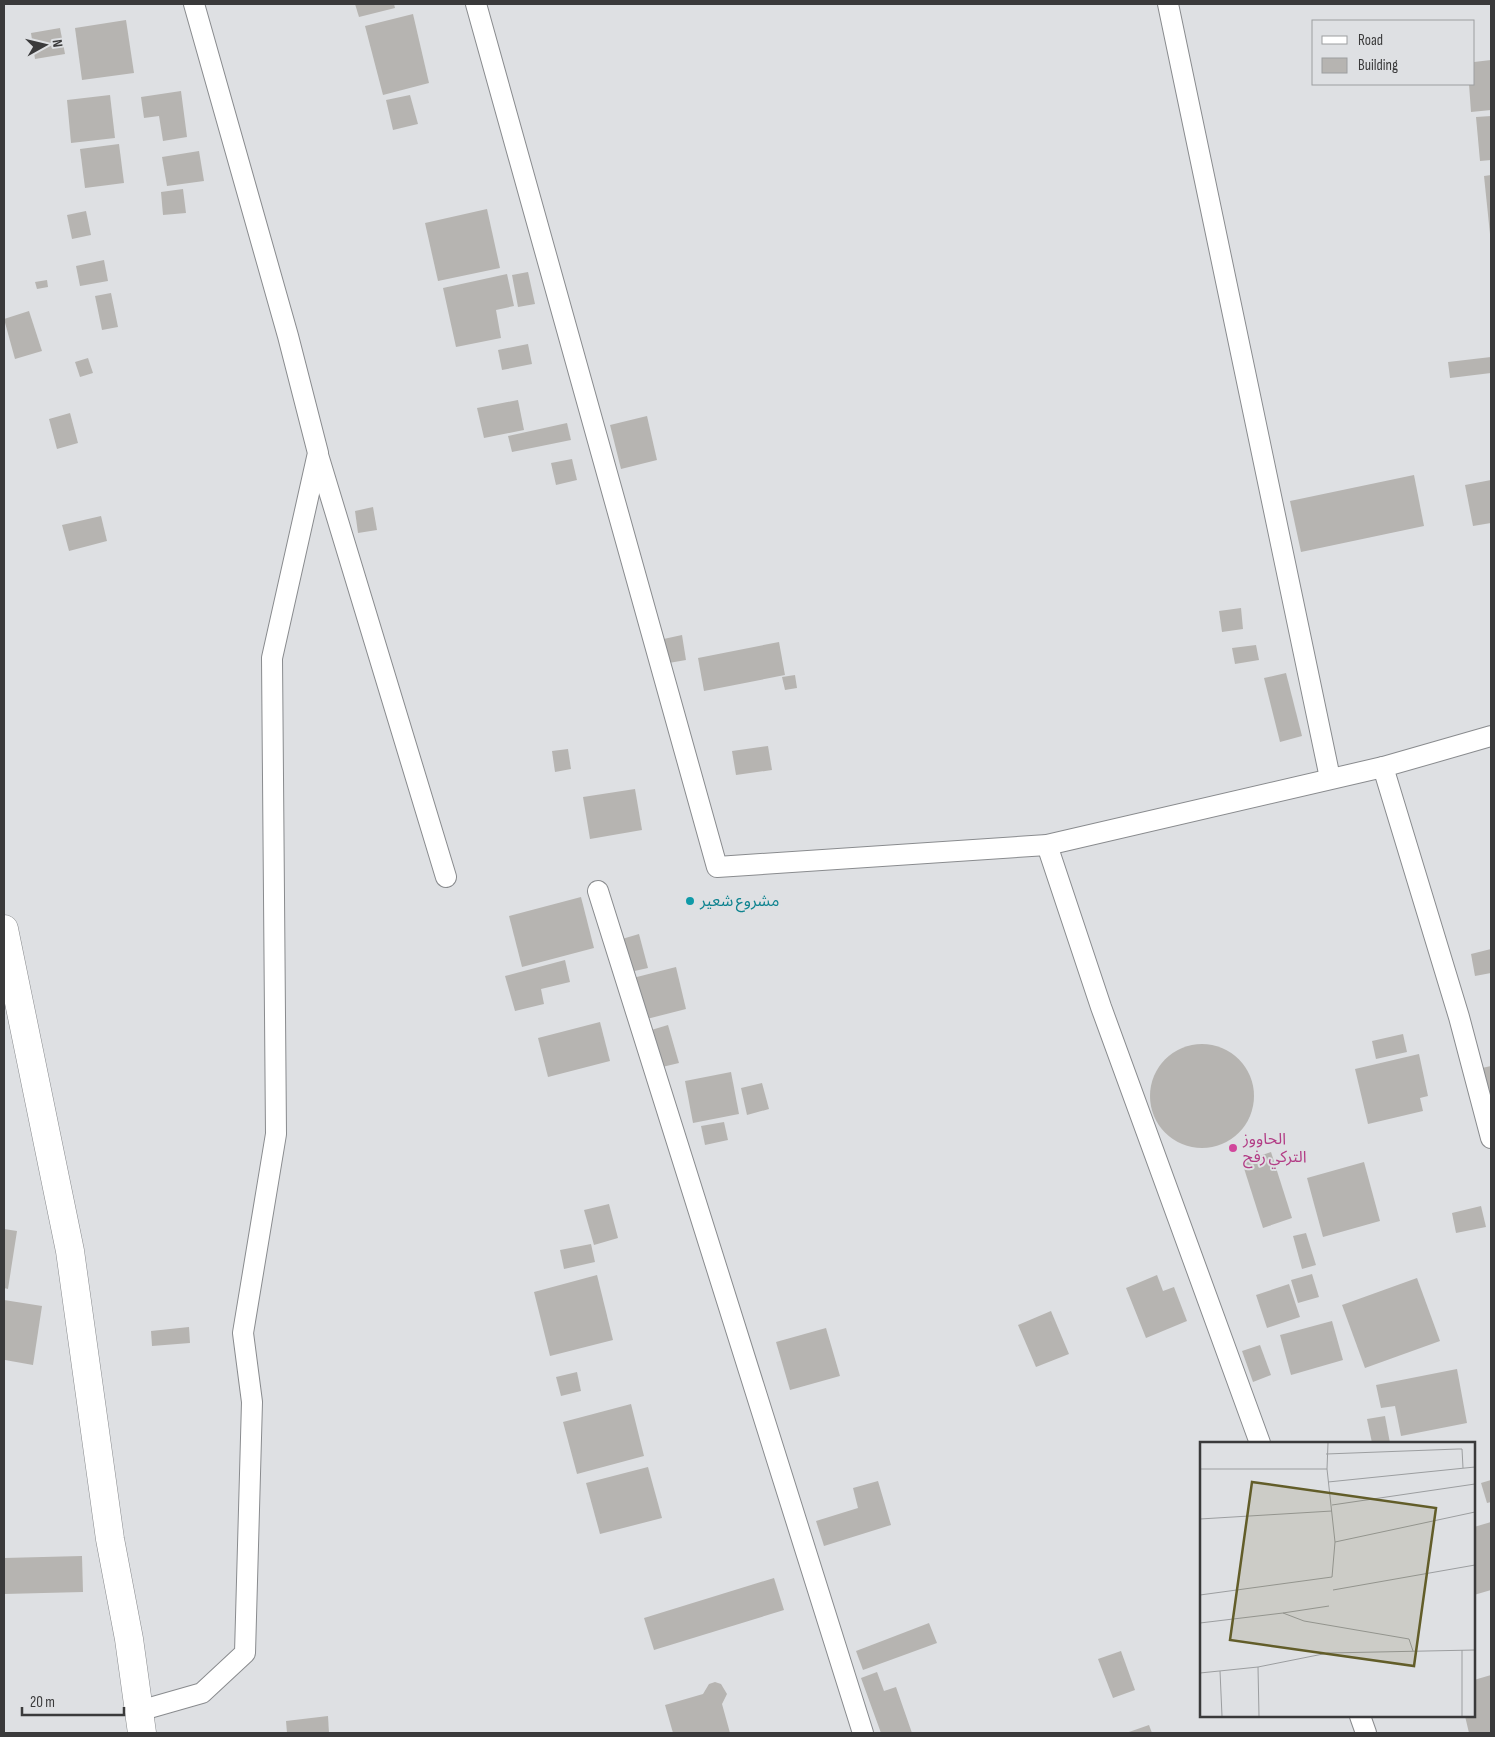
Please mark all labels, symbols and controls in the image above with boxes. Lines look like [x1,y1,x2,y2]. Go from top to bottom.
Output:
north arrow [20,20,70,70]
legend [1312,20,1475,85]
text: Road [1358,31,1383,50]
text: N [48,38,66,48]
text: Building [1358,56,1398,75]
place label: مشروع شعير [699,892,779,913]
marker: مشروع شعير [684,895,696,907]
place label: الحاووز التركي رفح [1242,1130,1306,1169]
marker: الحاووز التركي رفح [1227,1142,1239,1154]
inset map [1200,1442,1475,1717]
scale bar [22,1684,125,1716]
text: 20 m [30,1693,55,1712]

